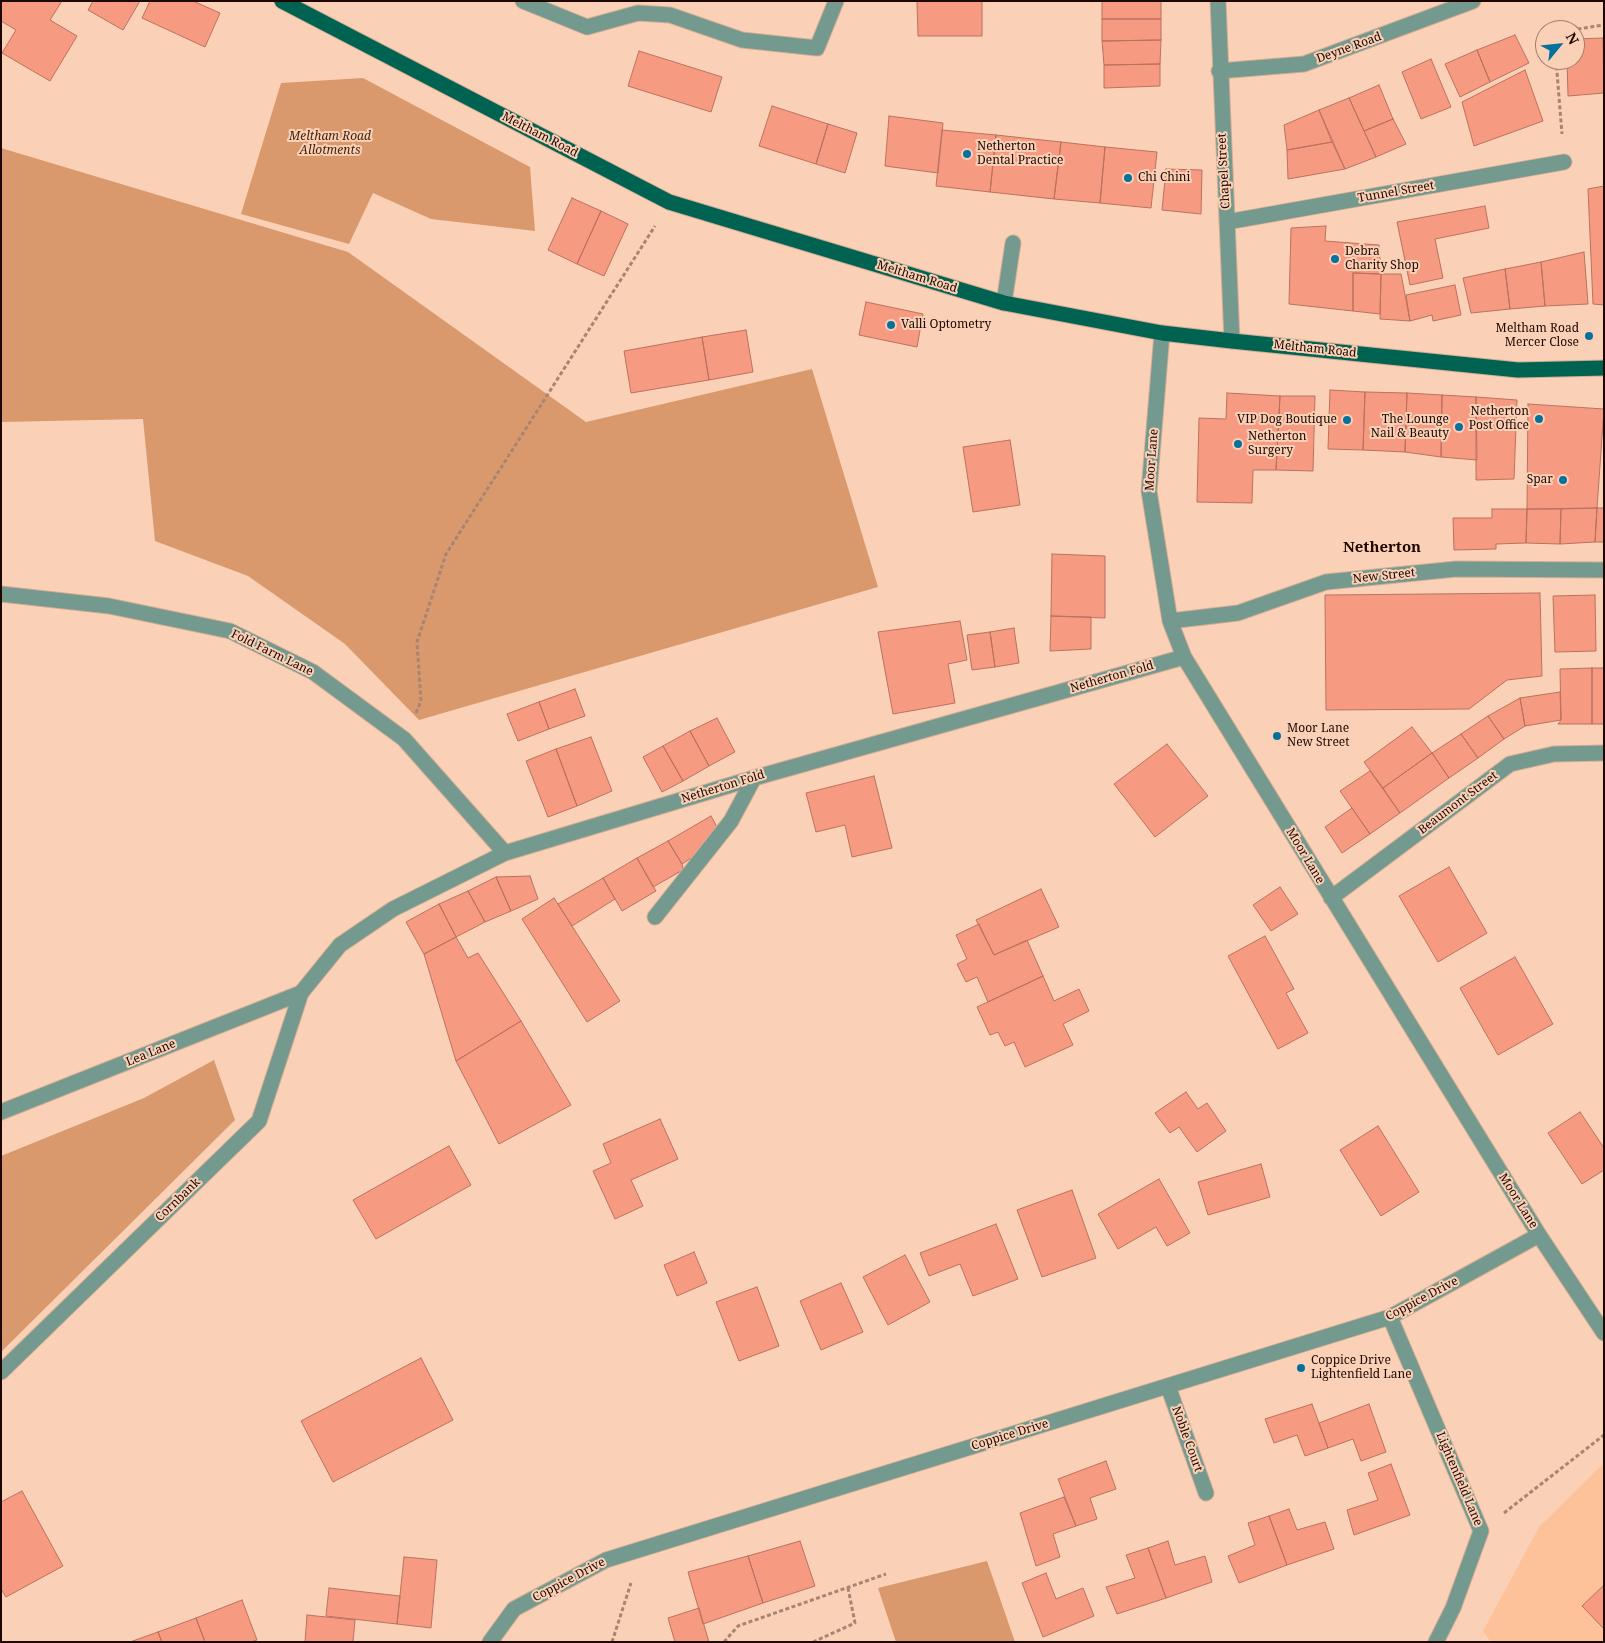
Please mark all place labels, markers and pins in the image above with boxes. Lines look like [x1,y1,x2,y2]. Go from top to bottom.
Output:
place label: Netherton Dental Practice [977,140,1063,168]
marker: Netherton Dental Practice [961,148,973,160]
place label: Chi Chini [1138,171,1190,185]
marker: Chi Chini [1122,172,1134,184]
place label: Debra Charity Shop [1345,245,1419,273]
marker: Debra Charity Shop [1329,253,1341,265]
place label: Valli Optometry [901,318,991,332]
marker: Valli Optometry [885,319,897,331]
place label: Meltham Road Mercer Close [1496,322,1579,350]
marker: Meltham Road Mercer Close [1583,330,1595,342]
place label: Netherton Post Office [1469,405,1529,433]
place label: VIP Dog Boutique [1237,413,1337,427]
place label: The Lounge Nail & Beauty [1371,413,1449,441]
marker: Netherton Post Office [1533,413,1545,425]
marker: VIP Dog Boutique [1341,414,1353,426]
marker: The Lounge Nail & Beauty [1453,421,1465,433]
place label: Netherton Surgery [1248,430,1306,458]
marker: Netherton Surgery [1232,438,1244,450]
place label: Spar [1527,473,1553,487]
marker: Spar [1557,474,1569,486]
place label: Moor Lane New Street [1287,722,1350,750]
marker: Moor Lane New Street [1271,730,1283,742]
place label: Coppice Drive Lightenfield Lane [1311,1354,1412,1382]
marker: Coppice Drive Lightenfield Lane [1295,1362,1307,1374]

